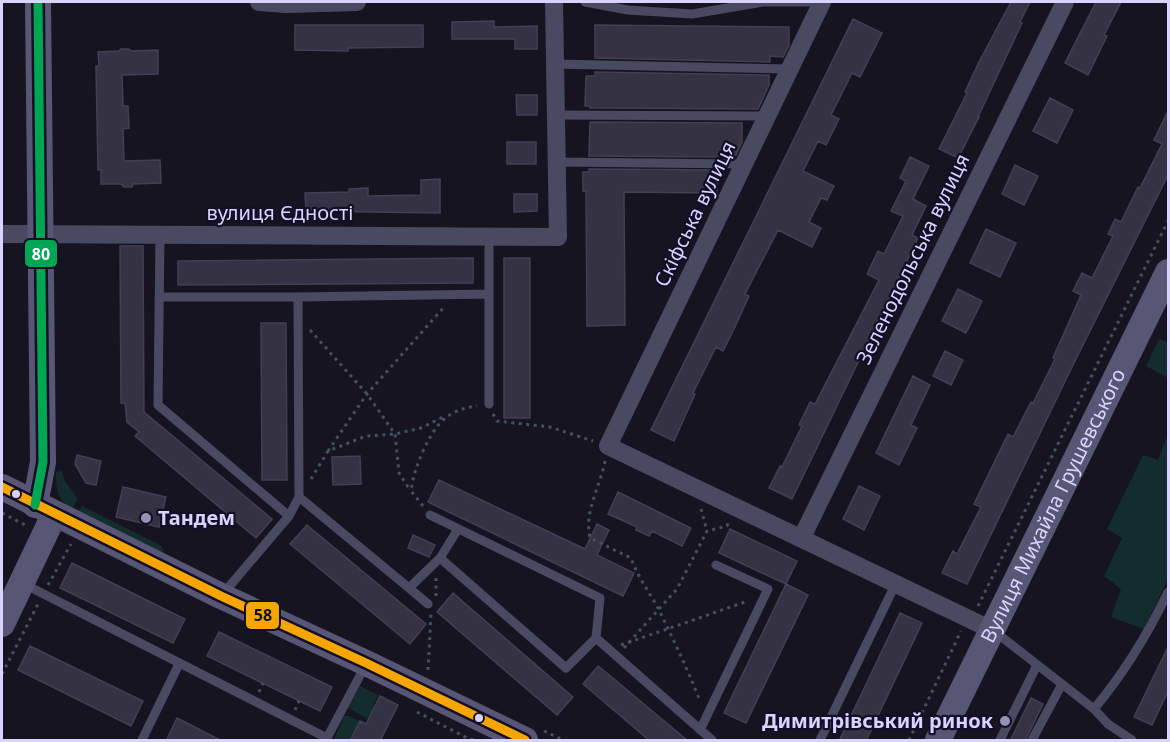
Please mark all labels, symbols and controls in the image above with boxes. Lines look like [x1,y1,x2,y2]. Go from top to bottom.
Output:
street label: Скіфська вулиця [648,136,741,291]
street label: Зеленодольська вулиця [850,149,975,369]
street label: вулиця Єдності [207,199,353,226]
line badge: 80 [24,239,58,268]
text: 80 [32,243,50,265]
street label: Вулиця Михайла Грушевського [974,364,1131,647]
unlabelled marker [10,488,22,500]
place label: Тандем [158,504,235,531]
marker: Тандем [139,511,153,525]
line badge: 58 [245,601,280,630]
text: 58 [254,604,272,626]
place label: Димитрівський ринок [762,707,994,734]
unlabelled marker [473,712,485,724]
marker: Димитрівський ринок [998,714,1012,728]

